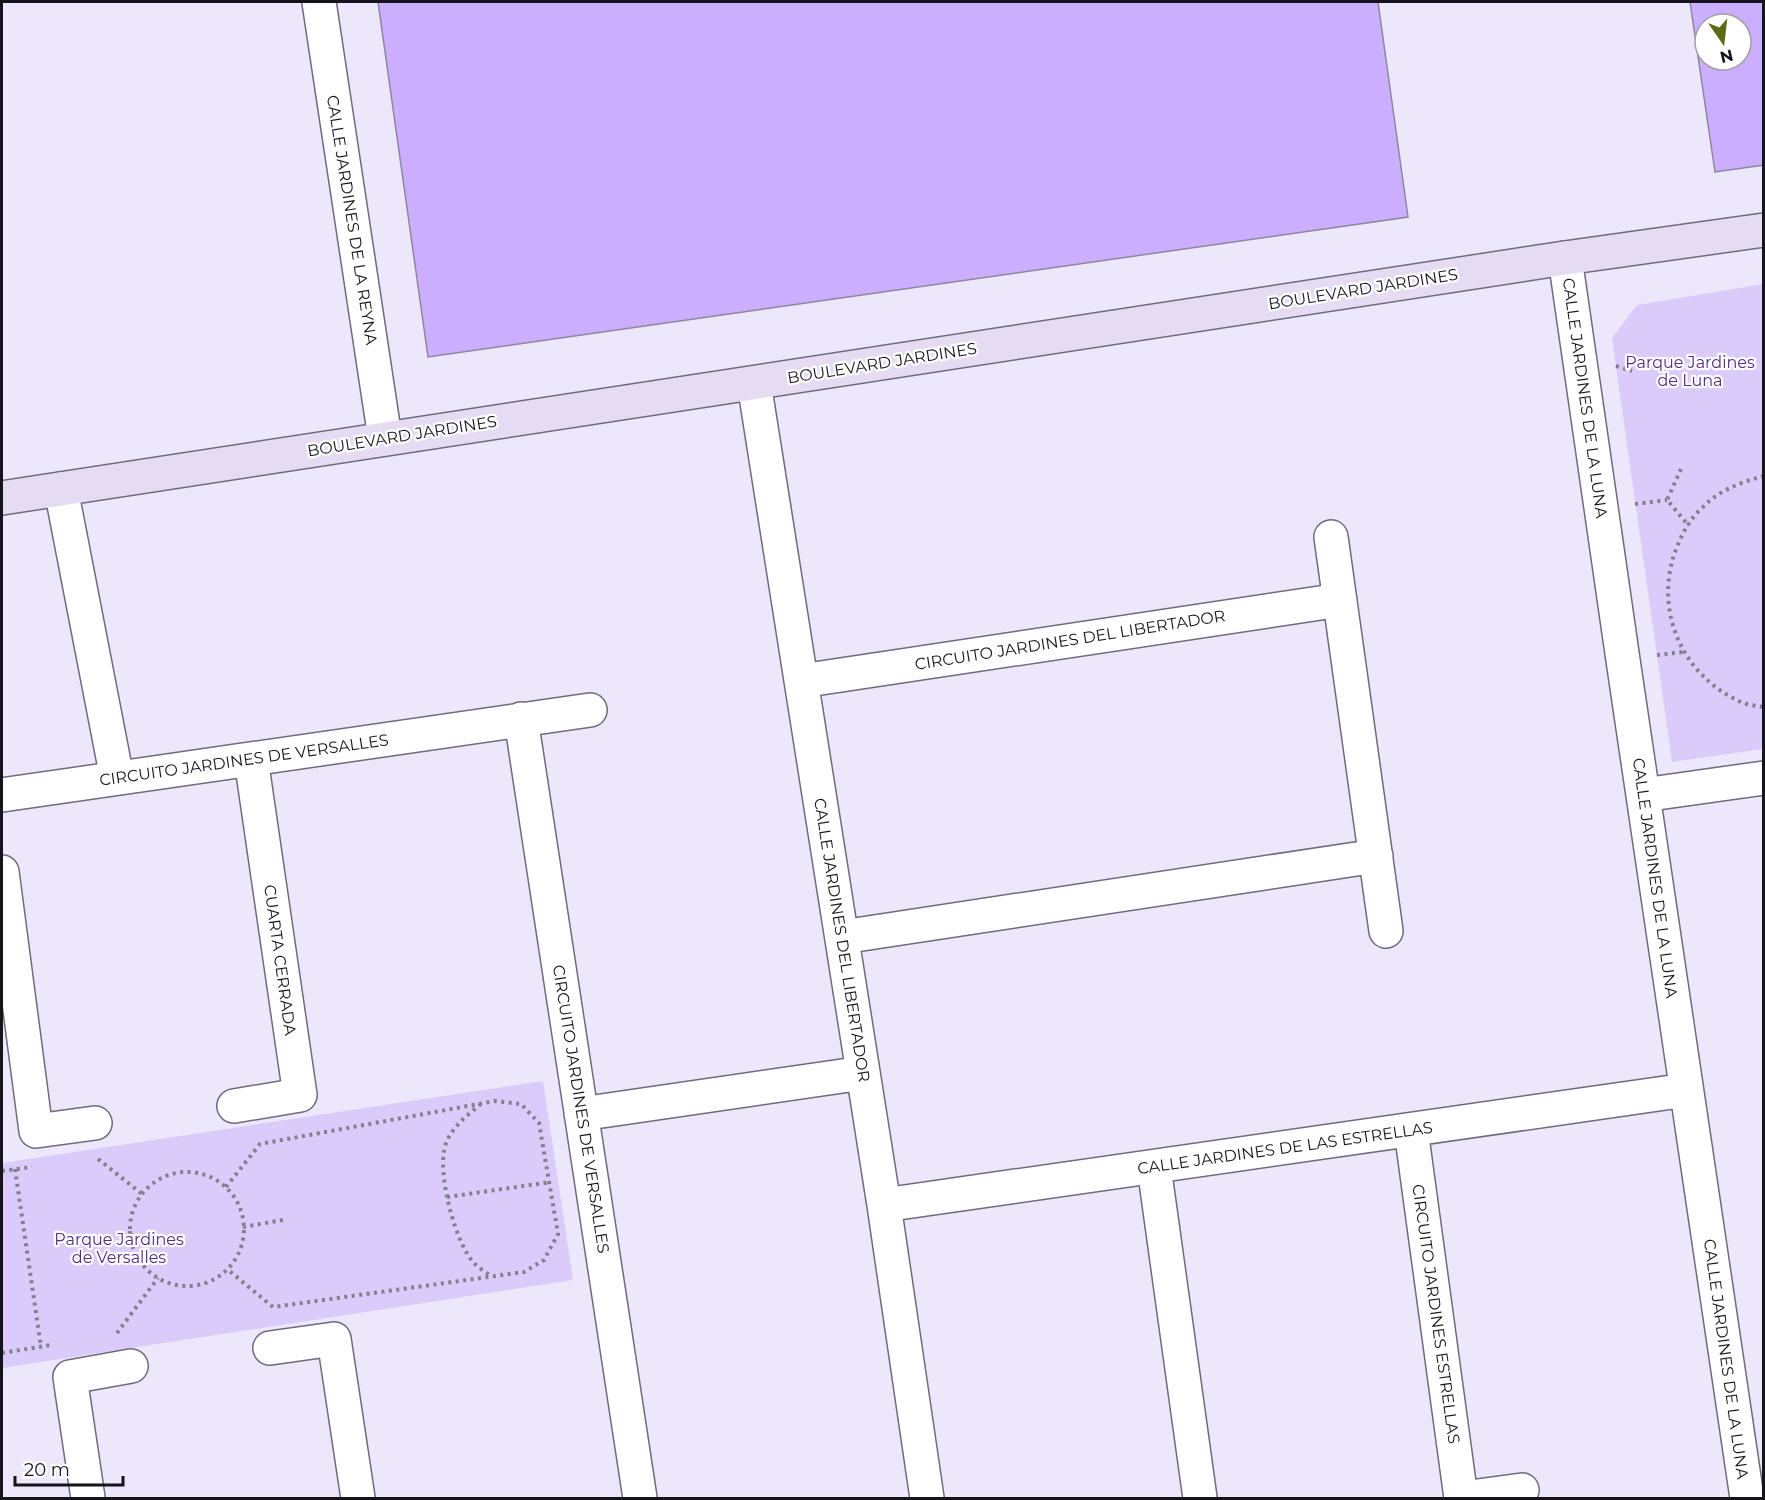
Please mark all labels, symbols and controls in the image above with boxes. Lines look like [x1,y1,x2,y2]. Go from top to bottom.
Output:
north arrow [1693,12,1753,72]
text: N [1718,45,1735,67]
street label: CALLE JARDINES DE LA REYNA [323,94,381,347]
street label: BOULEVARD JARDINES [1267,265,1459,313]
street label: CALLE JARDINES DE LA LUNA [1559,277,1611,520]
street label: BOULEVARD JARDINES [786,339,978,387]
park label: Parque Jardines de Luna [1625,353,1755,390]
street label: BOULEVARD JARDINES [306,412,498,460]
street label: CIRCUITO JARDINES DEL LIBERTADOR [913,606,1227,674]
street label: CIRCUITO JARDINES DE VERSALLES [98,730,390,790]
street label: CALLE JARDINES DE LA LUNA [1629,757,1681,1000]
street label: CALLE JARDINES DEL LIBERTADOR [810,797,874,1083]
street label: CUARTA CERRADA [260,883,300,1037]
street label: CIRCUITO JARDINES DE VERSALLES [549,963,613,1255]
street label: CALLE JARDINES DE LAS ESTRELLAS [1136,1118,1434,1178]
street label: CIRCUITO JARDINES ESTRELLAS [1408,1183,1464,1445]
park label: Parque Jardines de Versalles [54,1230,184,1267]
street label: CALLE JARDINES DE LA LUNA [1700,1238,1752,1481]
scale bar [15,1449,123,1487]
text: 20 m [24,1459,70,1481]

